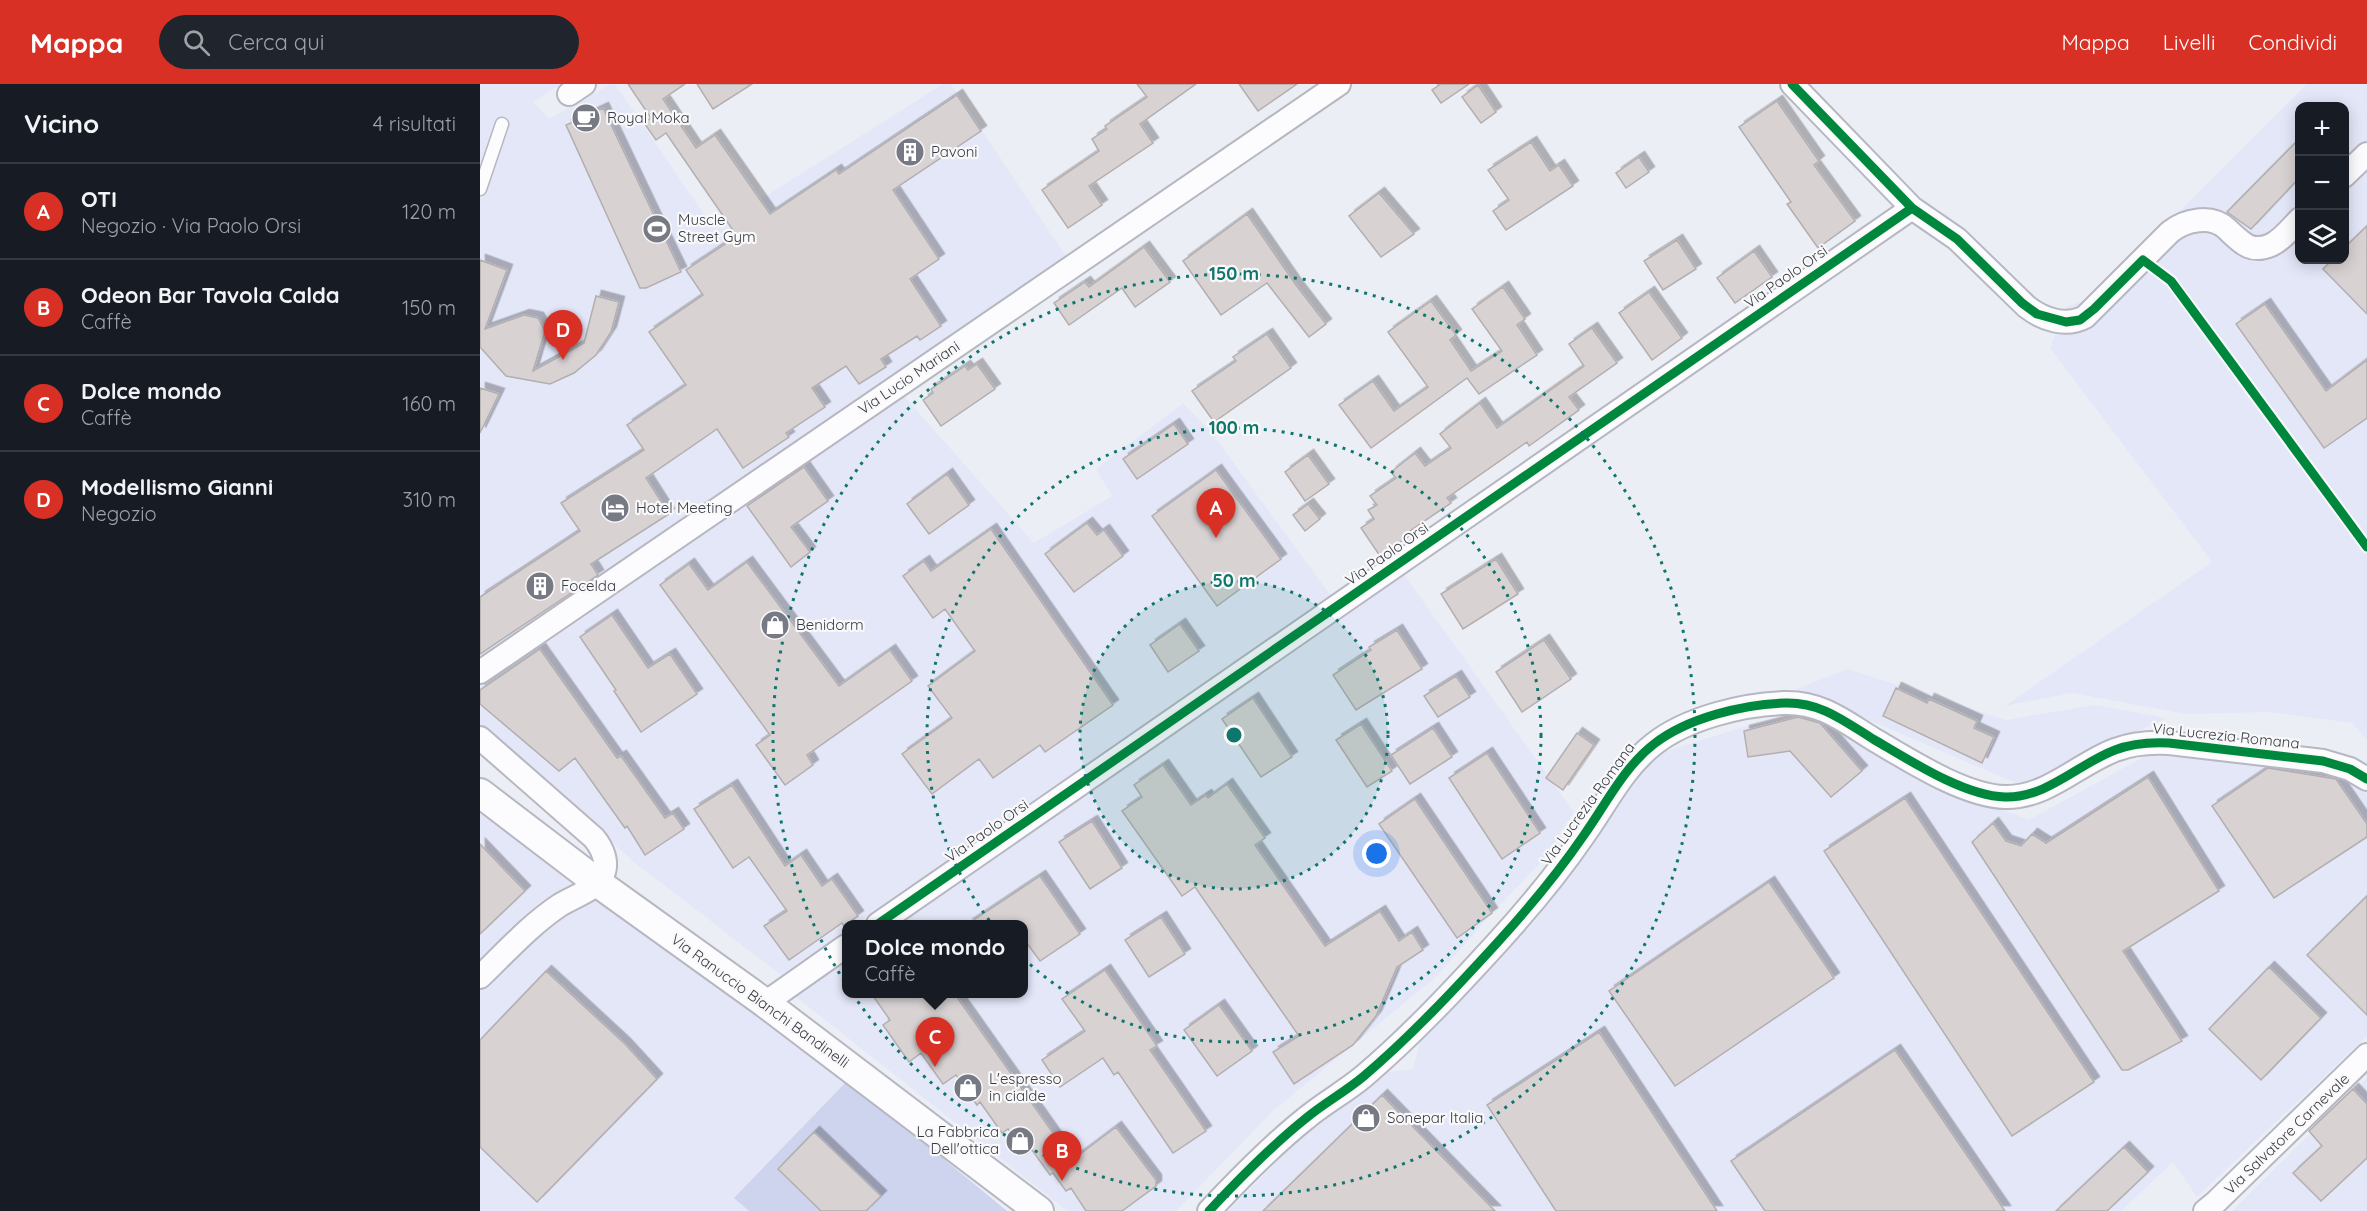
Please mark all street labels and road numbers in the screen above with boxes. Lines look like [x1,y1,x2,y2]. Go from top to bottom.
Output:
street label: Via Paolo Orsi [1740,241,1831,312]
street label: Via Lucio Mariani [854,337,963,419]
street label: Via Paolo Orsi [1341,518,1432,589]
street label: Via Lucrezia Romana [2152,718,2301,753]
street label: Via Lucrezia Romana [1536,738,1639,869]
street label: Via Paolo Orsi [941,795,1032,866]
street label: Via Ranuccio Bianchi Bandinelli [667,929,853,1072]
street label: Via Salvatore Carnevale [2220,1069,2353,1198]

